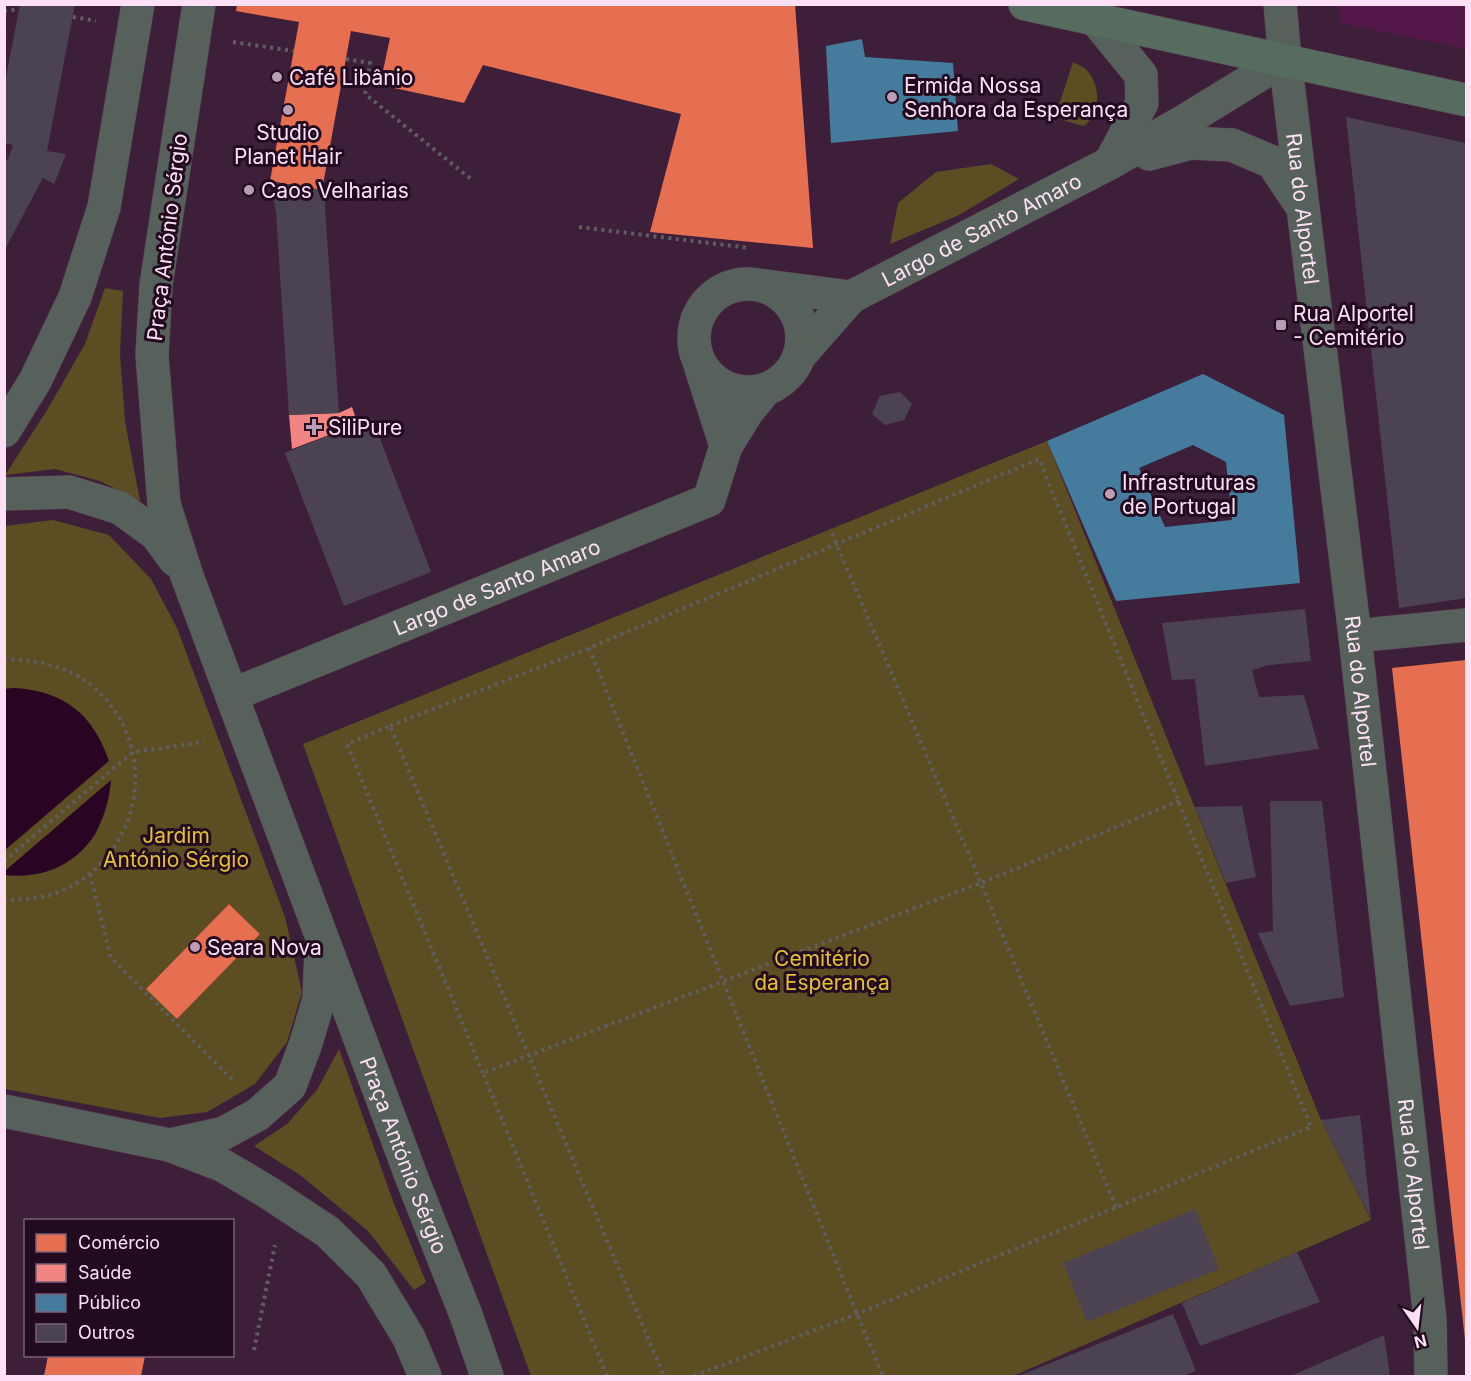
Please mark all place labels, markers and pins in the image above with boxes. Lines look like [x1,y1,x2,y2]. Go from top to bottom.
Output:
place label: Café Libânio [289,65,413,90]
marker: Café Libânio [270,70,284,84]
place label: Ermida Nossa Senhora da Esperança [904,73,1128,122]
marker: Ermida Nossa Senhora da Esperança [885,90,899,104]
marker: Studio Planet Hair [281,103,295,117]
place label: Studio Planet Hair [234,120,342,169]
place label: Caos Velharias [261,178,409,203]
marker: Caos Velharias [242,183,256,197]
place label: Rua Alportel - Cemitério [1293,301,1414,350]
marker: Rua Alportel - Cemitério [1274,318,1288,332]
place label: SiliPure [328,415,402,440]
marker: SiliPure [305,418,323,436]
place label: Infrastruturas de Portugal [1122,470,1256,519]
marker: Infrastruturas de Portugal [1103,487,1117,501]
place label: Seara Nova [207,935,322,960]
marker: Seara Nova [188,940,202,954]

